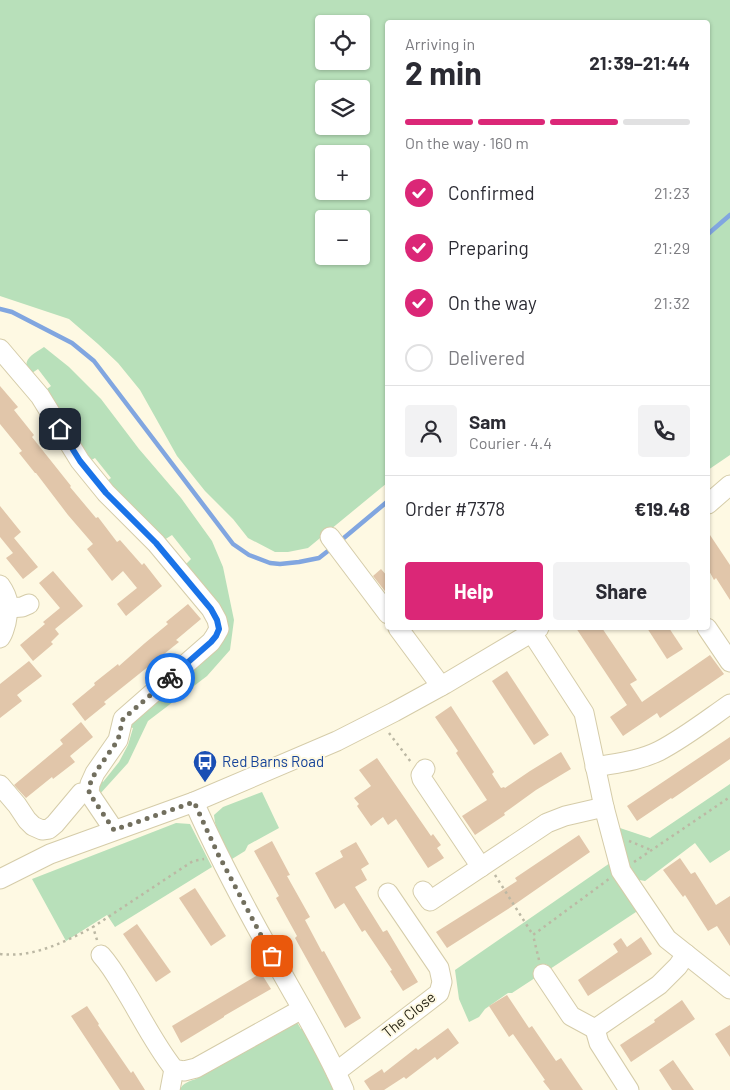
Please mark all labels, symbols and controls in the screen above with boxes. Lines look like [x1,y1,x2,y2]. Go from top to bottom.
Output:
map controls [315,15,370,265]
button: locate [315,15,370,70]
text: Arriving in [405,34,475,53]
text: 21:39–21:44 [589,51,690,74]
text: 2 min [405,53,482,91]
button: layers [315,80,370,135]
text: On the way · 160 m [405,133,529,152]
button: + [315,145,370,200]
icon: check [405,179,433,207]
text: Confirmed [448,181,535,204]
text: 21:23 [654,183,690,202]
button: − [315,210,370,265]
icon: check [405,234,433,262]
text: Preparing [448,236,529,259]
text: 21:29 [654,238,690,257]
icon: check [405,289,433,317]
text: On the way [448,291,537,314]
text: 21:32 [654,293,690,312]
text: Delivered [448,346,525,369]
button: person [405,405,457,457]
button: phone [638,405,690,457]
pin [39,408,81,450]
text: Sam [469,410,506,433]
icon: home [46,415,74,443]
text: Courier · 4.4 [469,433,552,452]
text: Order #7378 [405,497,505,520]
text: €19.48 [634,497,690,520]
button: Help [405,562,543,620]
button: Share [553,562,690,620]
courier [145,653,195,703]
icon: bike [156,664,184,692]
bus stop icon: Red Barns Road [192,749,218,783]
place label: Red Barns Road [222,752,324,770]
pin [251,935,293,977]
icon: bag [258,942,286,970]
street label: The Close [378,987,439,1041]

